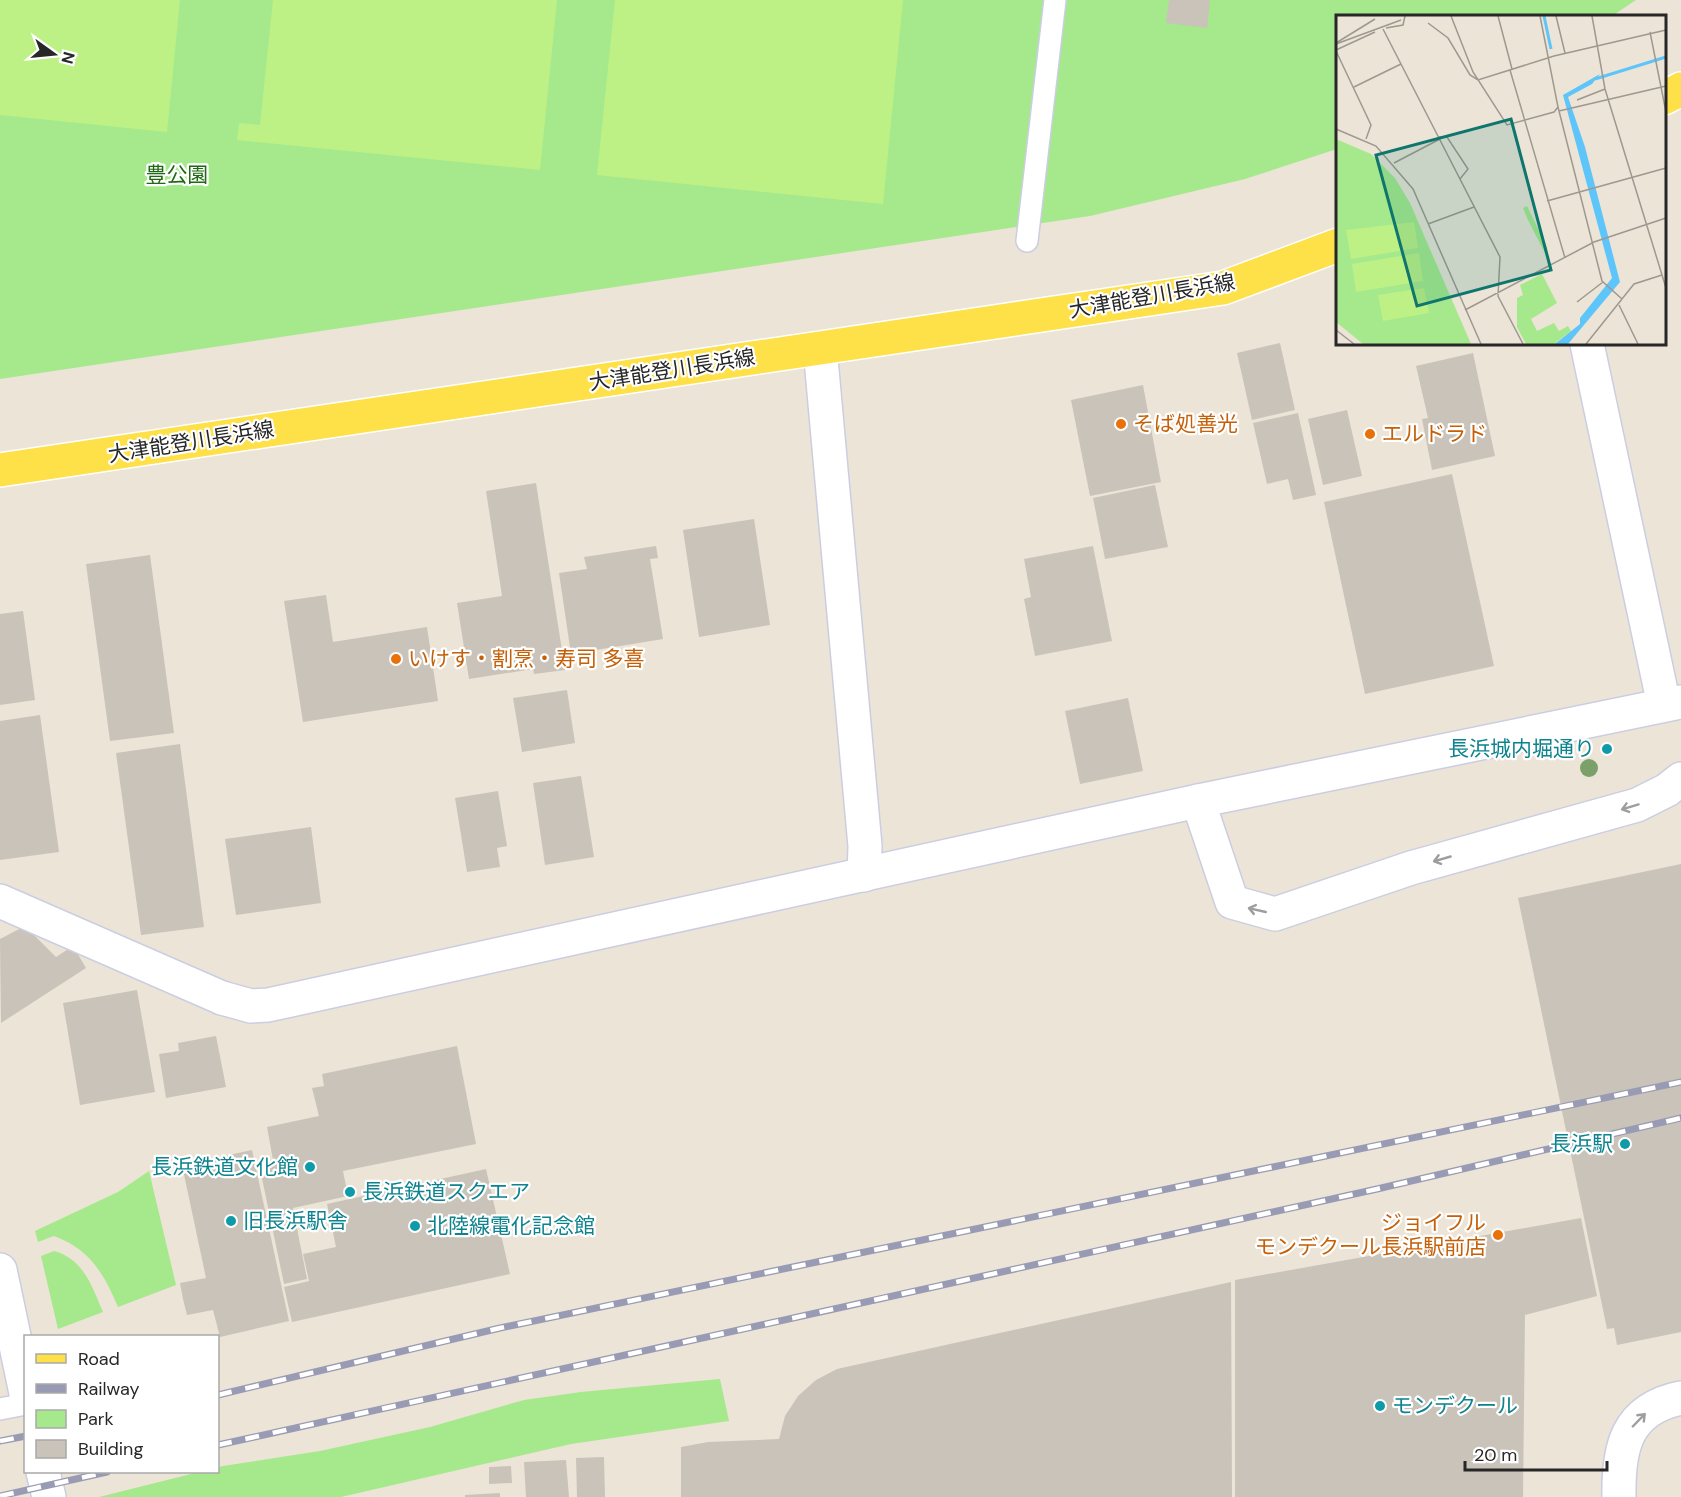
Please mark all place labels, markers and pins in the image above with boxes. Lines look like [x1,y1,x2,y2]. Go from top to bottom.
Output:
place label: そば処善光 [1133,410,1238,438]
marker: そば処善光 [1114,417,1128,431]
place label: エルドラド [1382,420,1487,448]
marker: エルドラド [1363,427,1377,441]
place label: いけす・割烹・寿司 多喜 [408,645,645,673]
marker: いけす・割烹・寿司 多喜 [389,652,403,666]
place label: 長浜城内堀通り [1448,735,1595,763]
marker: 長浜城内堀通り [1600,742,1614,756]
place label: 長浜駅 [1550,1130,1613,1158]
marker: 長浜駅 [1618,1137,1632,1151]
place label: 長浜鉄道文化館 [151,1153,298,1181]
marker: 長浜鉄道文化館 [303,1160,317,1174]
place label: 長浜鉄道スクエア [362,1178,530,1206]
marker: 長浜鉄道スクエア [343,1185,357,1199]
place label: 旧長浜駅舎 [243,1207,348,1235]
place label: ジョイフル モンデクール長浜駅前店 [1255,1209,1486,1261]
place label: 北陸線電化記念館 [427,1212,595,1240]
marker: 旧長浜駅舎 [224,1214,238,1228]
marker: 北陸線電化記念館 [408,1219,422,1233]
marker: ジョイフル モンデクール長浜駅前店 [1491,1228,1505,1242]
place label: モンデクール [1392,1392,1518,1420]
marker: モンデクール [1373,1399,1387,1413]

